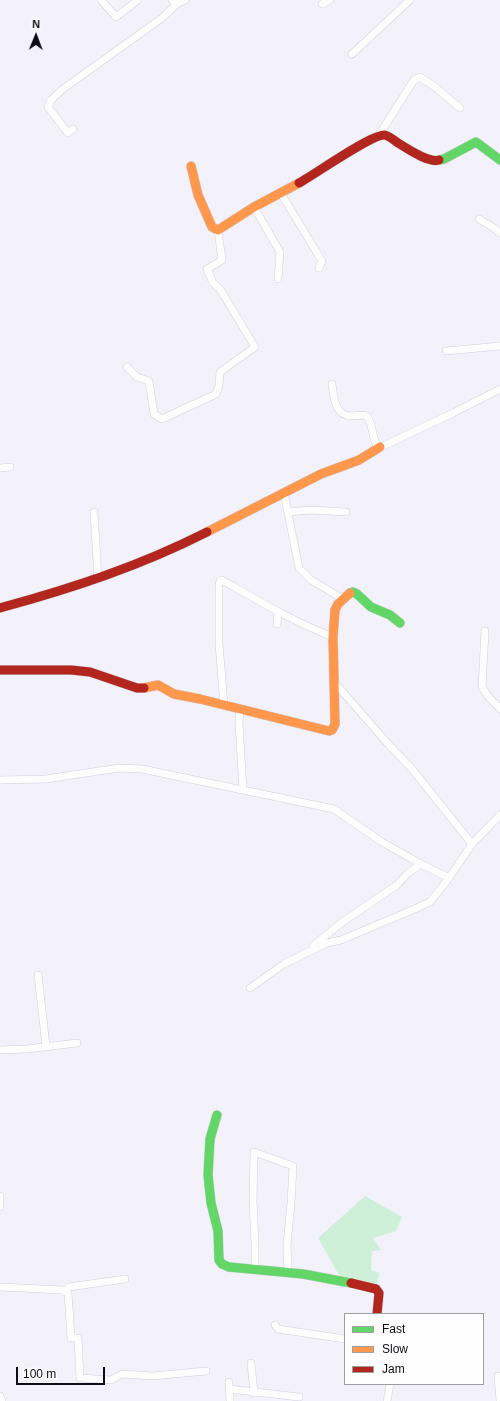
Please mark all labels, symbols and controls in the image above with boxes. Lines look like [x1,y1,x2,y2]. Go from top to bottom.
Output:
north arrow [16,16,56,56]
text: N [32,18,40,30]
legend [344,1313,484,1385]
text: Fast [382,1322,405,1336]
text: Slow [382,1342,408,1356]
scale bar [18,1359,107,1385]
text: Jam [382,1362,405,1376]
text: 100 m [23,1367,56,1381]

